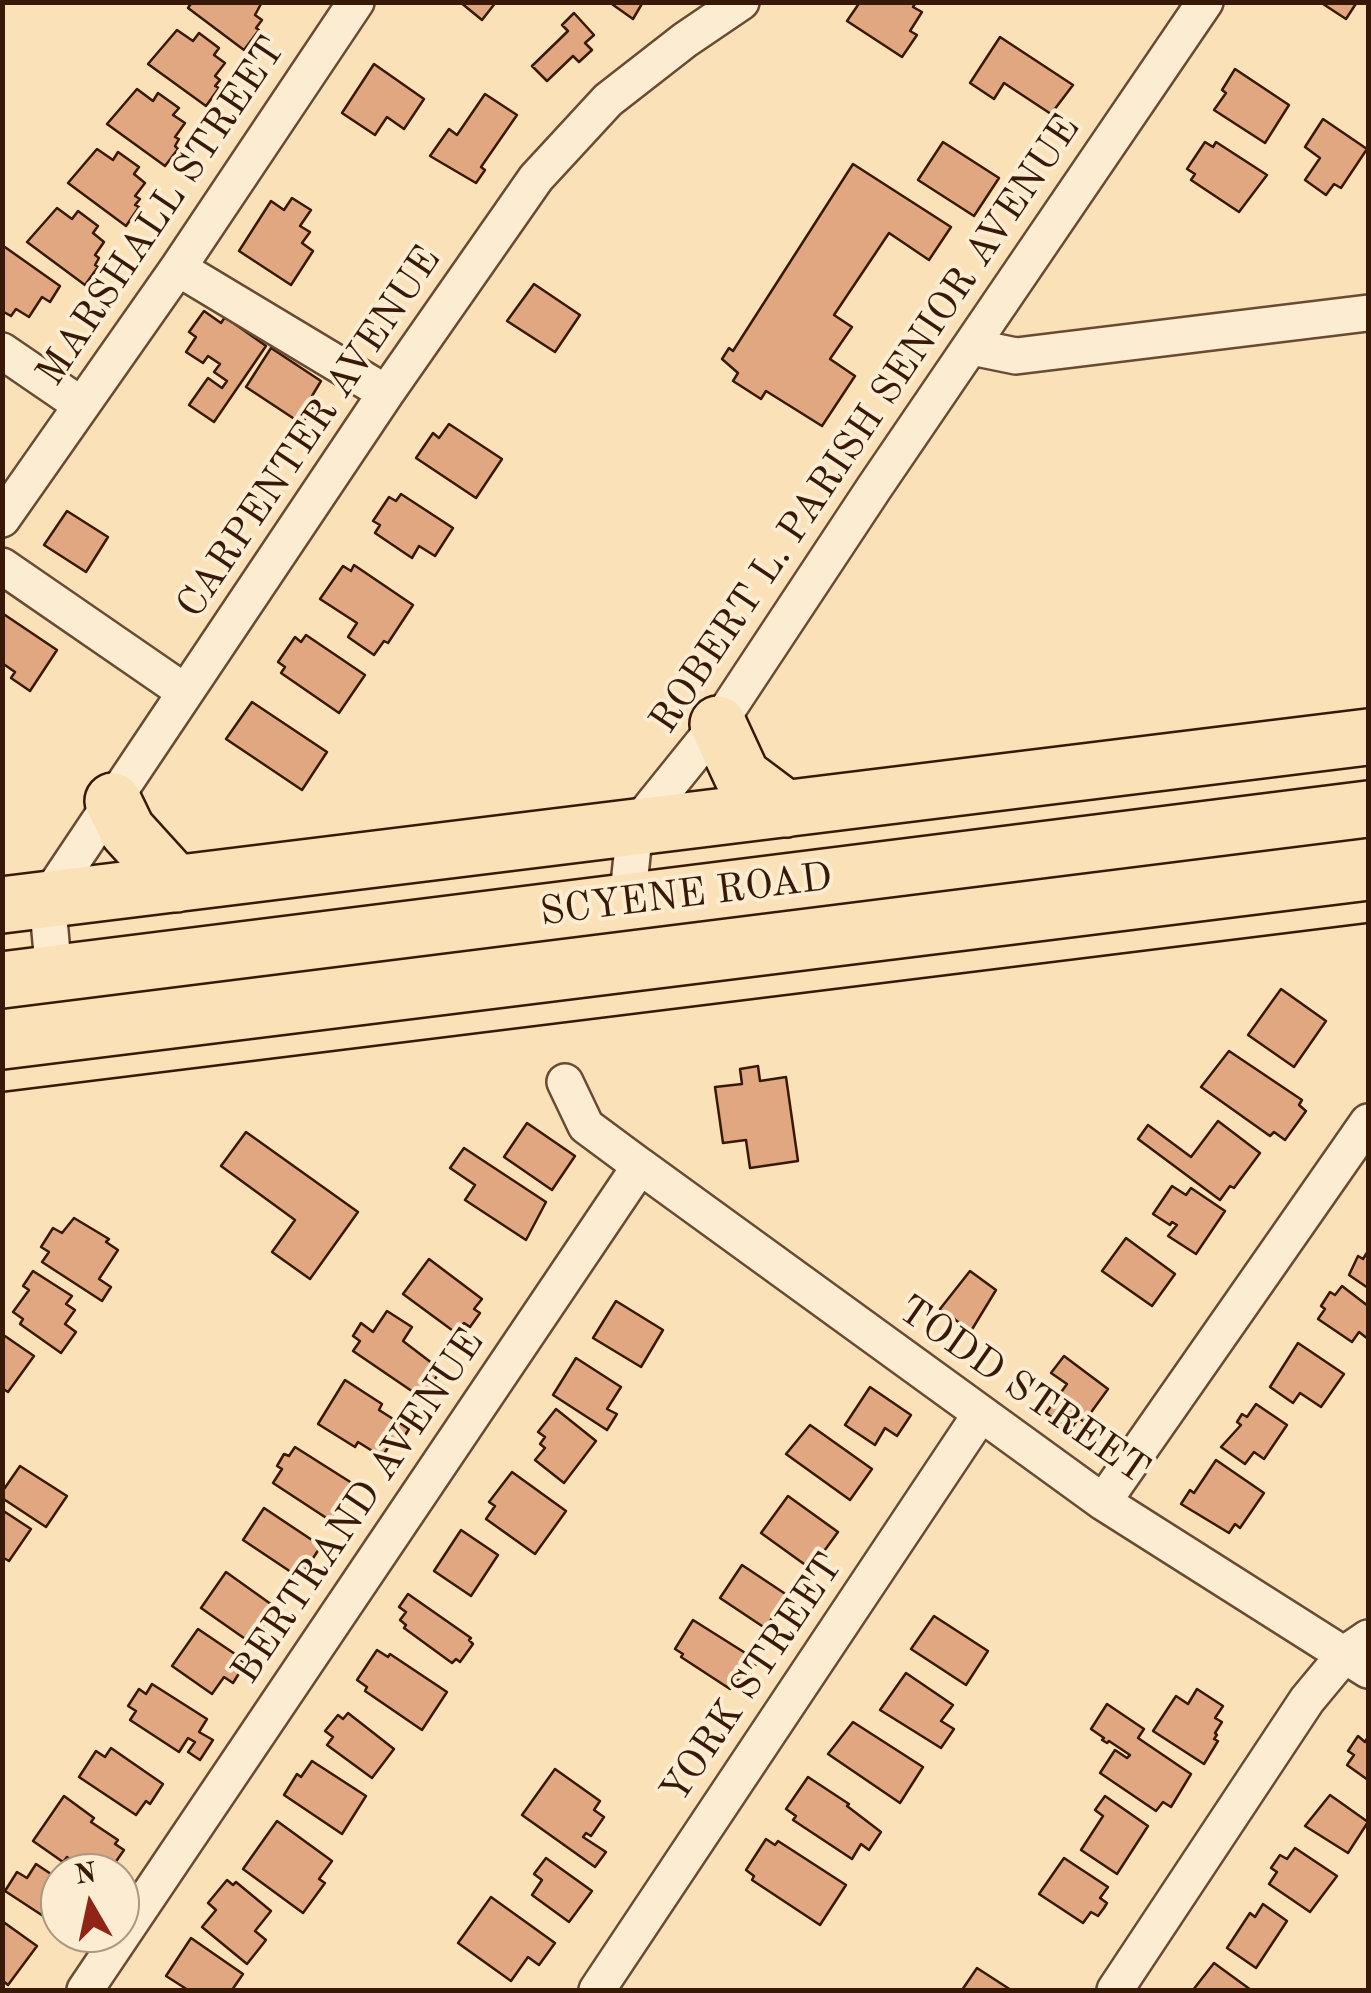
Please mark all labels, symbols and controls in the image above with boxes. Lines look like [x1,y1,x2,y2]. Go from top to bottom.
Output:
street label: MARSHALL STREET [27,29,297,395]
street label: ROBERT L. PARISH SENIOR AVENUE [641,107,1091,743]
street label: CARPENTER AVENUE [168,238,452,628]
street label: SCYENE ROAD [537,854,835,938]
street label: TODD STREET [888,1286,1158,1496]
street label: BERTRAND AVENUE [223,1321,495,1693]
street label: YORK STREET [652,1545,854,1813]
north arrow [40,1853,140,1953]
text: N [73,1860,98,1891]

